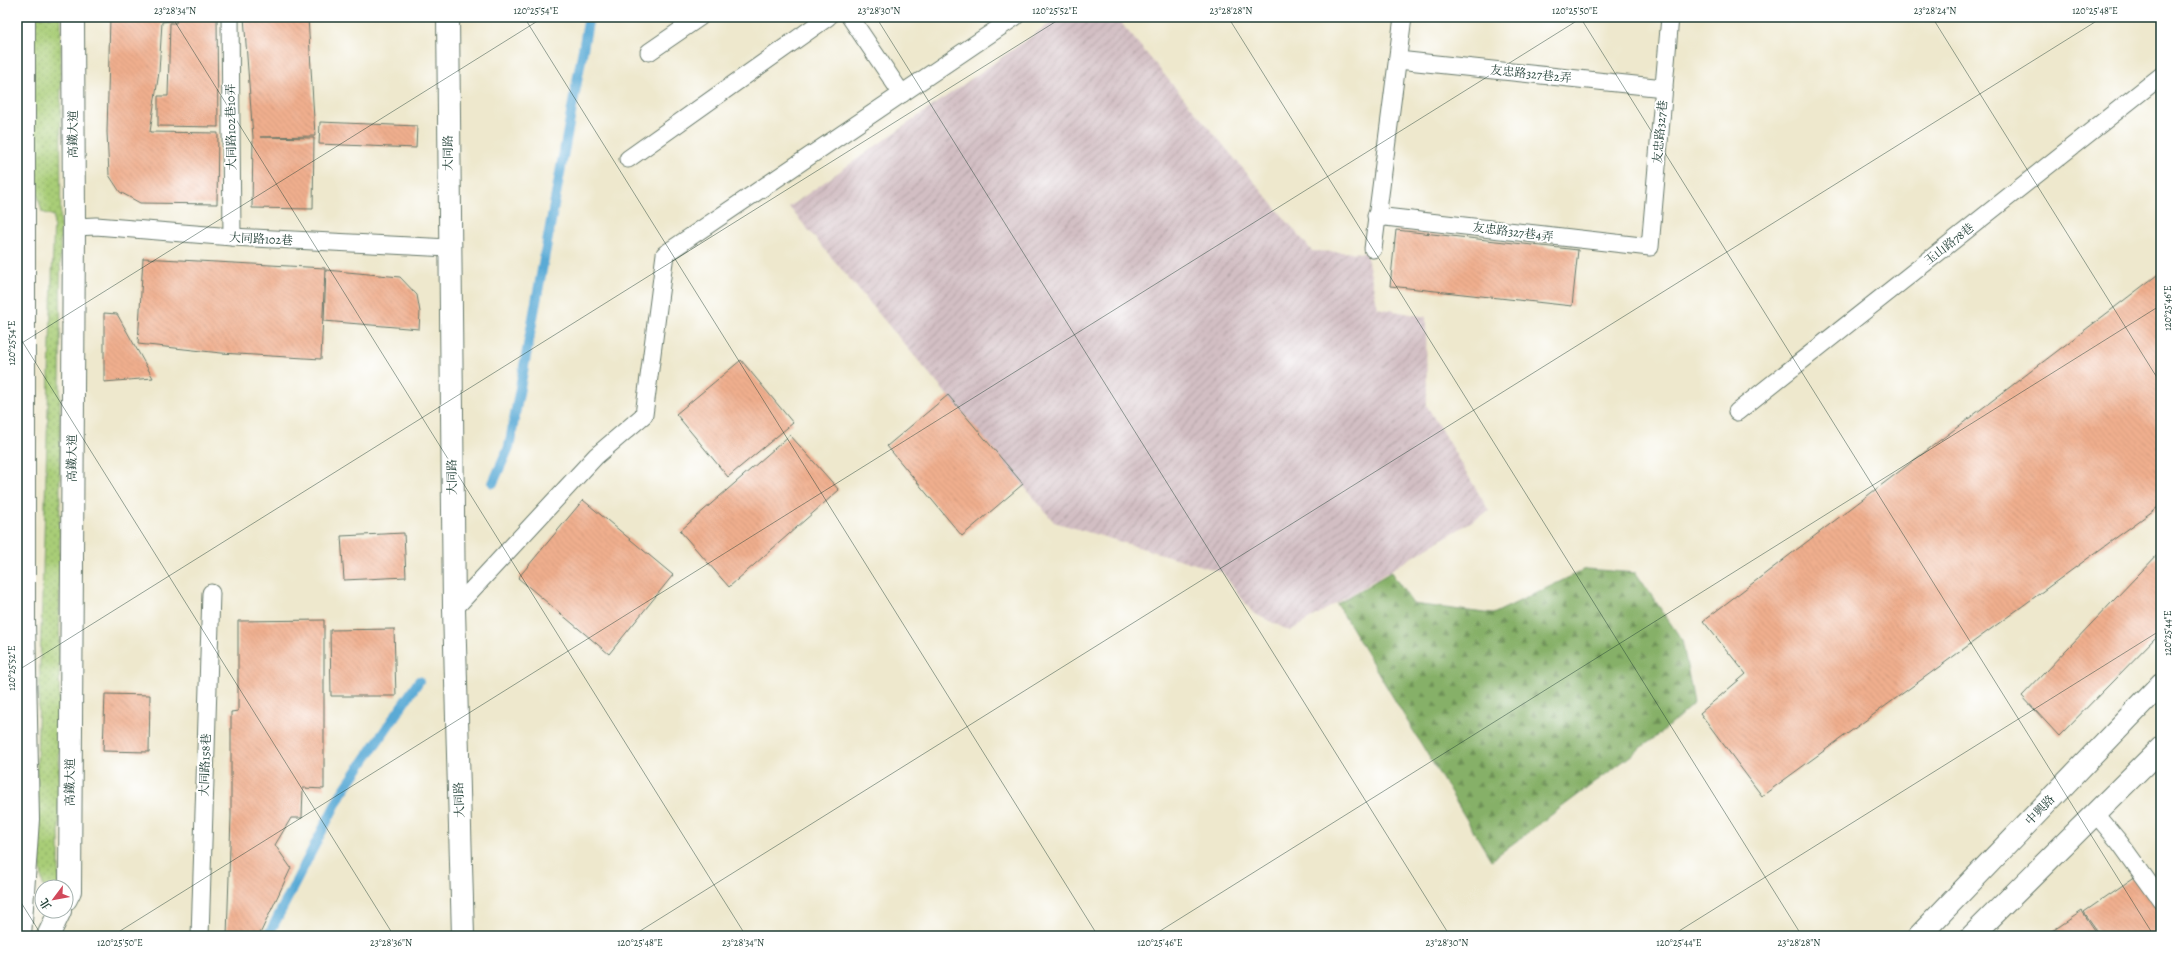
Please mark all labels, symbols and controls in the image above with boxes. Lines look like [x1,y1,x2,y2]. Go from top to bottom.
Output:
text: 23°28'34"N [154,4,196,17]
text: 120°25'54"E [513,4,559,17]
text: 23°28'30"N [858,4,900,17]
text: 120°25'52"E [1032,4,1078,17]
text: 23°28'28"N [1209,4,1253,17]
text: 120°25'50"E [1552,4,1598,17]
text: 23°28'24"N [1914,4,1956,17]
text: 120°25'48"E [2072,4,2118,17]
street label: 友忠路327巷2弄 [1490,62,1572,86]
street label: 大同路102巷10弄 [222,84,240,170]
street label: 友忠路327巷 [1649,100,1671,164]
street label: 高鐵大道 [65,110,81,158]
street label: 大同路 [440,135,456,171]
street label: 友忠路327巷4弄 [1472,219,1554,245]
street label: 玉山路78巷 [1921,220,1977,268]
street label: 大同路102巷 [229,229,293,249]
text: 120°25'46"E [2161,285,2174,331]
text: 120°25'54"E [5,320,18,366]
street label: 高鐵大道 [64,434,80,482]
street label: 大同路 [444,459,460,495]
text: 120°25'44"E [2161,610,2174,656]
text: 120°25'52"E [5,645,18,691]
street label: 大同路158巷 [196,733,214,797]
street label: 高鐵大道 [62,758,78,806]
street label: 大同路 [450,782,468,818]
street label: 中興路 [2022,791,2058,829]
north arrow [34,879,74,919]
text: 北 [37,895,55,913]
text: 120°25'50"E [97,936,143,949]
text: 23°28'36"N [370,936,412,949]
text: 120°25'48"E [617,936,663,949]
text: 23°28'34"N [722,936,764,949]
text: 120°25'46"E [1137,936,1183,949]
text: 23°28'30"N [1426,936,1468,949]
text: 120°25'44"E [1656,936,1702,949]
text: 23°28'28"N [1777,936,1821,949]

